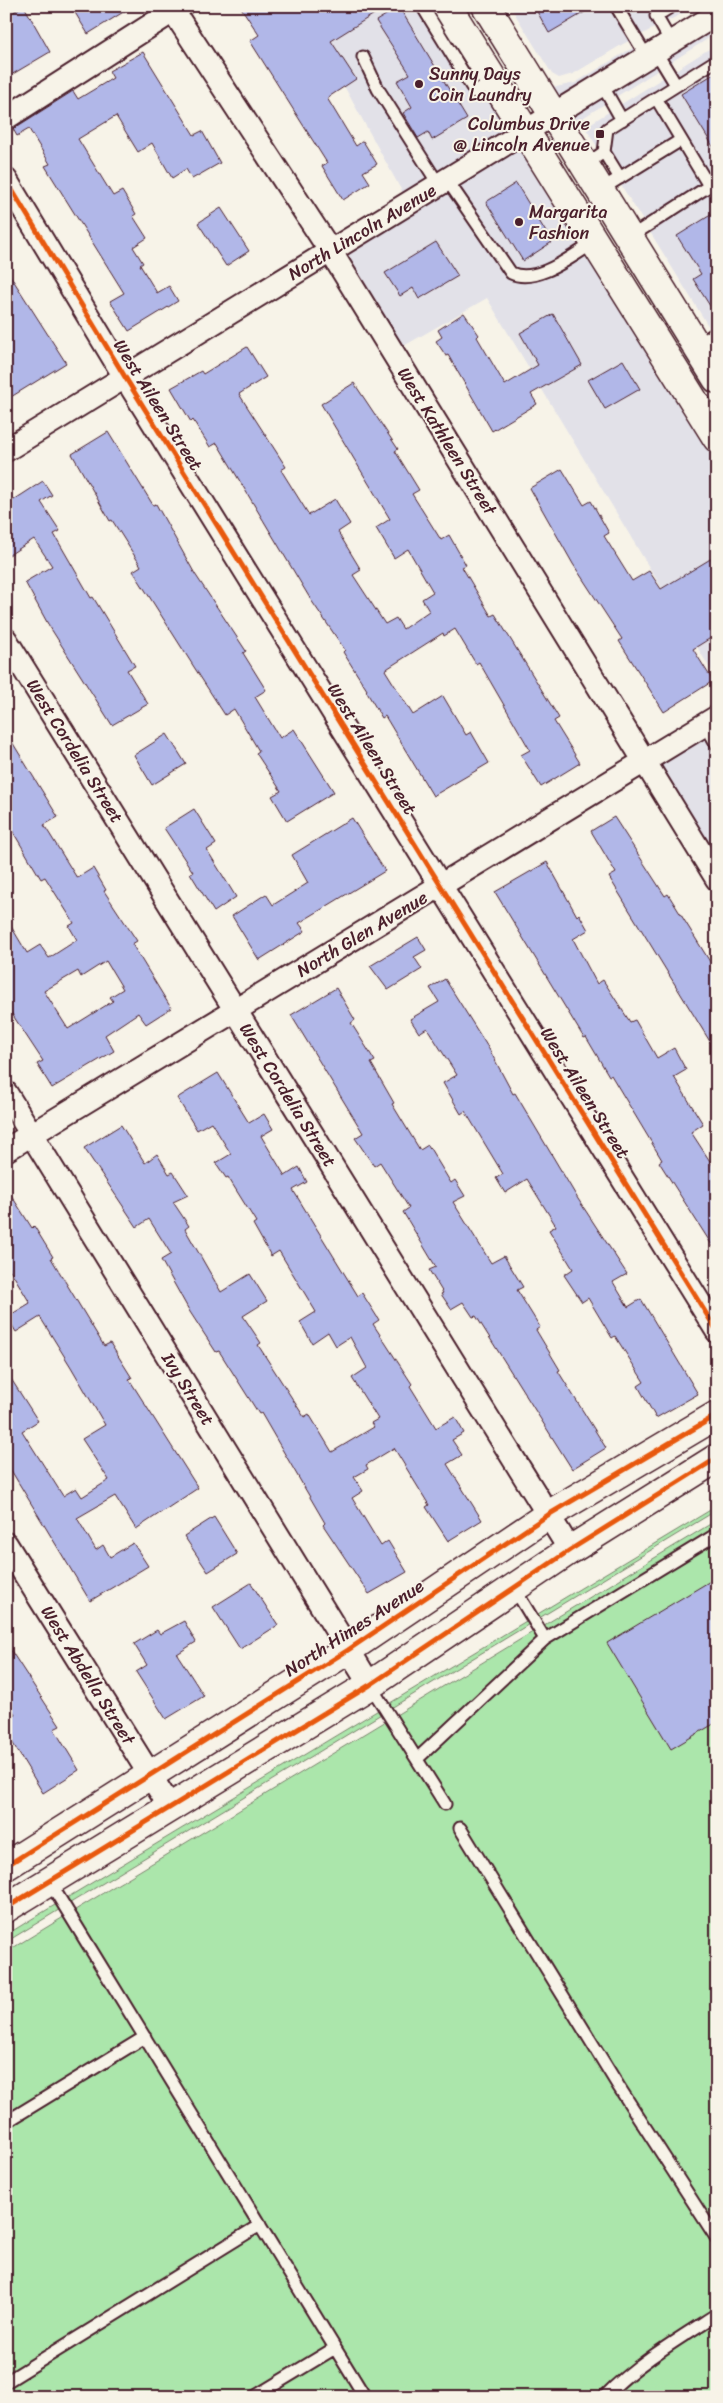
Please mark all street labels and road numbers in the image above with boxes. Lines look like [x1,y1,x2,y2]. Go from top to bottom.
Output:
street label: North Lincoln Avenue [281,175,443,289]
street label: West Aileen Street [105,333,212,477]
street label: West Kathleen Street [388,360,506,522]
street label: West Cordelia Street [18,672,132,830]
street label: West Aileen Street [319,677,426,821]
street label: North Glen Avenue [290,882,434,986]
street label: West Cordelia Street [231,1016,345,1174]
street label: West Aileen Street [532,1021,639,1165]
street label: Ivy Street [152,1345,223,1432]
street label: North Himes Avenue [278,1570,431,1685]
street label: West Abdella Street [32,1599,144,1752]

